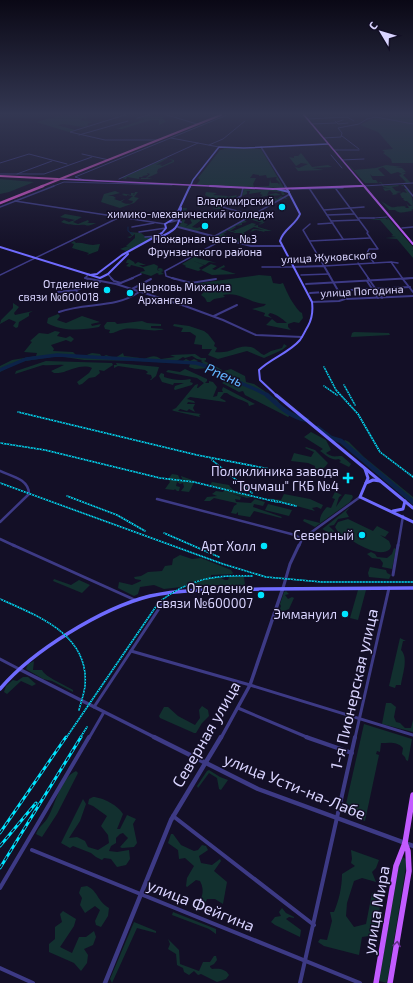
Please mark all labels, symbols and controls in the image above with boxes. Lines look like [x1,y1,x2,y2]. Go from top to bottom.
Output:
north arrow [361,12,401,52]
text: С [366,19,380,32]
place label: Владимирский химико-механический колледж [107,194,274,220]
marker: Владимирский химико-механический колледж [277,202,287,212]
marker: Пожарная часть №3 Фрунзенского района [200,221,210,231]
place label: Пожарная часть №3 Фрунзенского района [148,232,262,259]
street label: улица Жуковского [281,248,377,266]
place label: Отделение связи №600018 [18,277,99,303]
place label: Церковь Михаила Архангела [138,280,231,306]
street label: улица Погодина [320,282,404,300]
marker: Отделение связи №600018 [102,285,112,295]
marker: Церковь Михаила Архангела [125,288,135,298]
water label: Рпень [203,359,246,390]
place label: Поликлиника завода "Точмаш" ГКБ №4 [211,463,339,494]
marker: Поликлиника завода "Точмаш" ГКБ №4 [342,472,354,484]
place label: Северный [293,527,354,543]
marker: Северный [357,530,367,540]
place label: Арт Холл [201,538,256,554]
marker: Арт Холл [259,541,269,551]
place label: Отделение связи №600007 [156,580,253,611]
marker: Отделение связи №600007 [256,590,266,600]
place label: Эммануил [273,606,337,622]
street label: 1-я Пионерская улица [326,607,382,771]
marker: Эммануил [340,609,350,619]
street label: Северная улица [167,677,245,791]
street label: улица Усти-на-Лабе [221,748,369,824]
street label: улица Мира [358,864,394,956]
street label: улица Фейгина [144,874,258,936]
one-way arrow [392,941,401,948]

